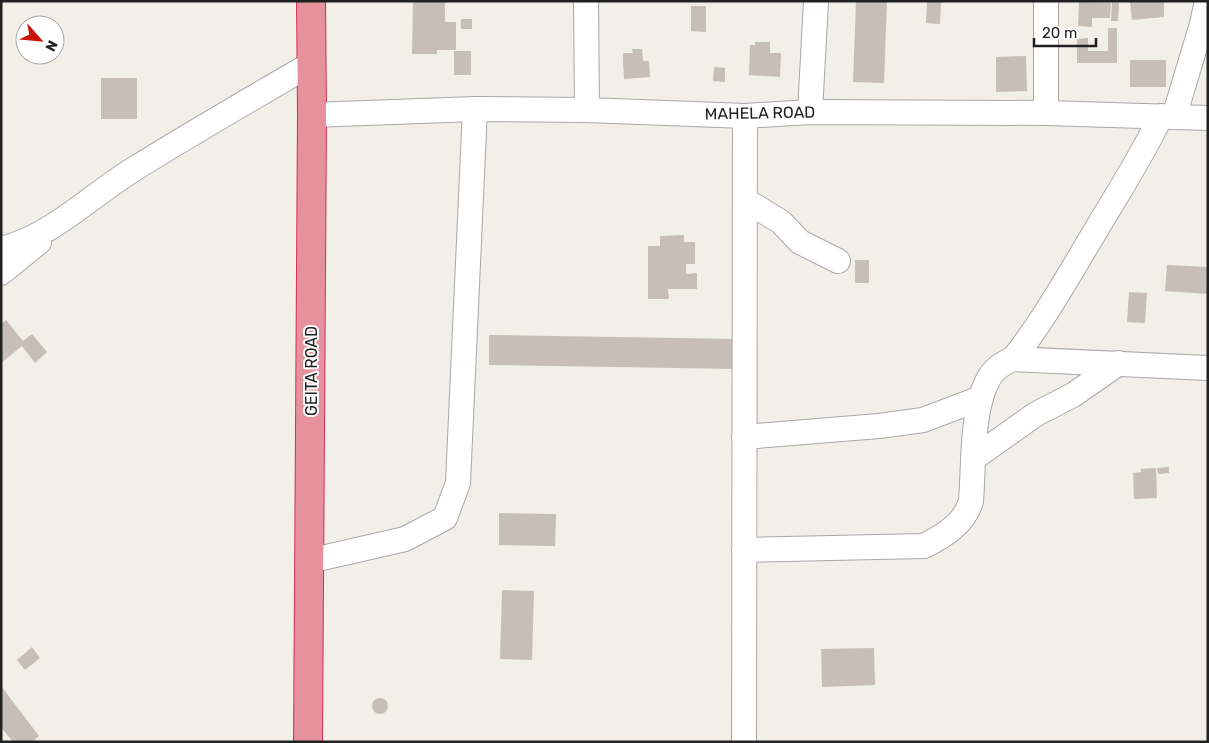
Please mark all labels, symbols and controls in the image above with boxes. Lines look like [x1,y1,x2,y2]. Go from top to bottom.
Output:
north arrow [15,15,65,65]
scale bar [1034,15,1096,47]
text: 20 m [1042,24,1077,42]
text: N [41,37,61,54]
street label: MAHELA ROAD [705,103,815,123]
street label: GEITA ROAD [302,326,321,416]

